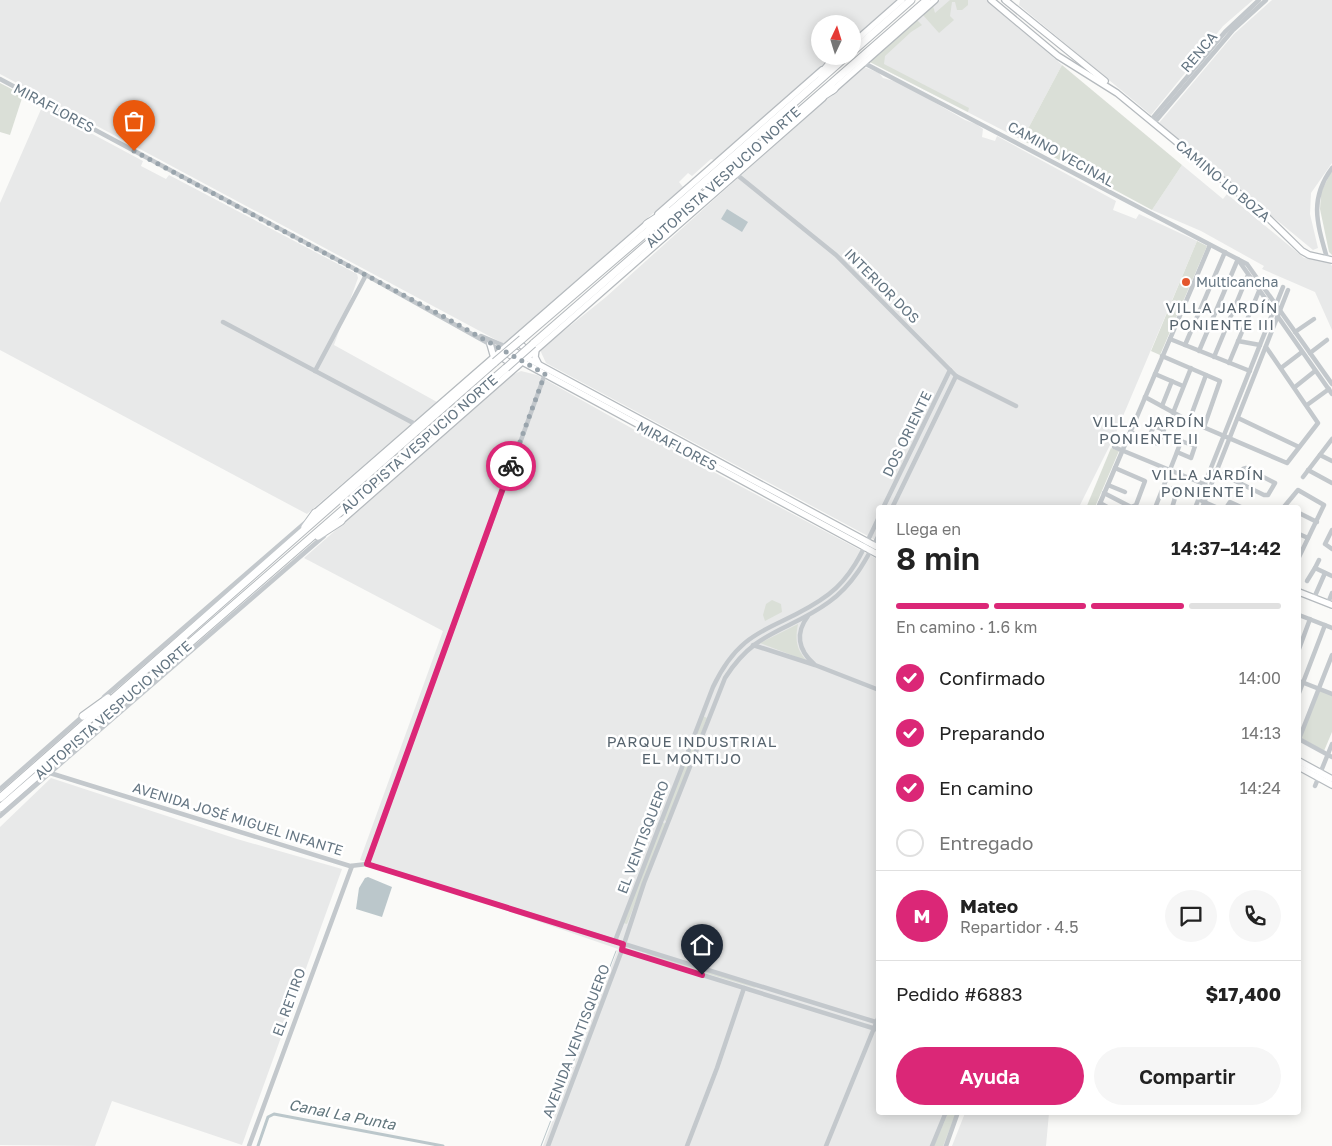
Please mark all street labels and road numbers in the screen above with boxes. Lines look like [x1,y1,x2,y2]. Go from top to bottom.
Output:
street label: RENCA [1177,28,1221,75]
street label: MIRAFLORES [11,79,97,136]
street label: AUTOPISTA VESPUCIO NORTE [642,103,804,251]
street label: CAMINO VECINAL [1005,117,1118,190]
street label: CAMINO LO BOZA [1173,136,1275,225]
street label: INTERIOR DOS [841,245,923,327]
street label: AUTOPISTA VESPUCIO NORTE [337,371,501,516]
street label: DOS ORIENTE [878,388,935,479]
street label: MIRAFLORES [634,417,720,474]
street label: AUTOPISTA VESPUCIO NORTE [31,637,195,782]
street label: AVENIDA JOSÉ MIGUEL INFANTE [131,778,345,859]
street label: EL VENTISQUERO [613,778,672,896]
street label: AVENIDA VENTISQUERO [538,962,613,1120]
street label: EL RETIRO [268,965,309,1038]

